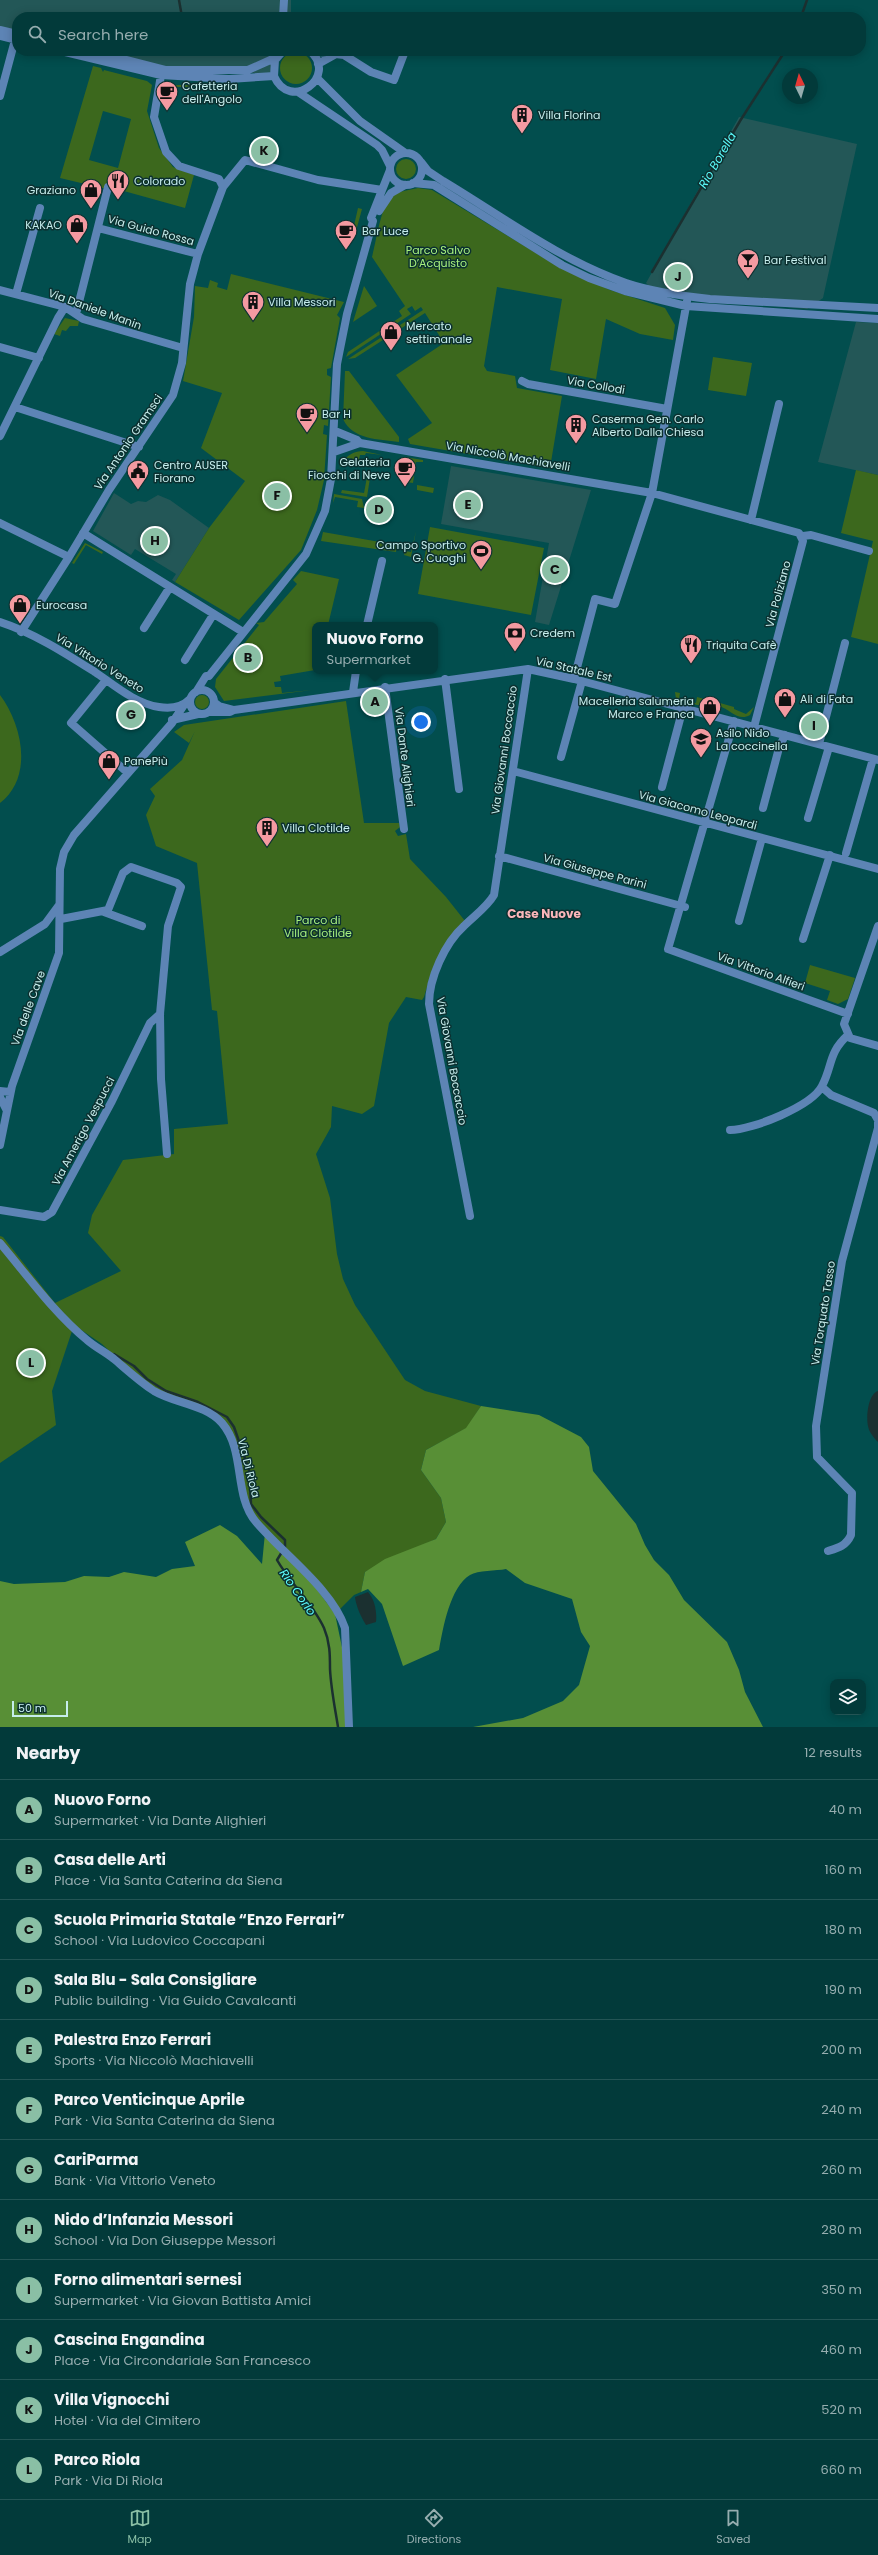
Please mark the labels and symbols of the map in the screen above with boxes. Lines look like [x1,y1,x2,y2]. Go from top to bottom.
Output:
north arrow [782,68,818,104]
place label: Cafetteria dell'Angolo [182,78,242,107]
cafe icon: Cafetteria dell'Angolo [154,79,180,112]
building icon: Villa Florina [509,102,535,135]
place label: Villa Florina [538,107,601,123]
water label: Rio Borella [694,129,740,191]
pin: K [251,136,277,166]
restaurant icon: Colorado [105,168,131,201]
place label: Colorado [134,173,185,189]
shop icon: Graziano [78,177,104,210]
place label: Graziano [27,182,76,198]
street label: Via Guido Rossa [106,211,196,249]
shop icon: KAKAO [64,212,90,245]
place label: KAKAO [25,217,62,233]
cafe icon: Bar Luce [333,218,359,251]
place label: Bar Luce [362,223,409,239]
park label: Parco Salvo D’Acquisto [406,242,470,271]
bar icon: Bar Festival [735,247,761,280]
place label: Bar Festival [764,252,826,268]
pin: J [665,262,691,292]
street label: Via Daniele Manin [46,285,144,333]
building icon: Villa Messori [240,289,266,322]
place label: Villa Messori [268,294,336,310]
place label: Mercato settimanale [406,318,472,347]
shop icon: Mercato settimanale [378,319,404,352]
street label: Via Collodi [566,372,627,398]
street label: Via Antonio Gramsci [90,391,166,493]
cafe icon: Bar H [294,401,320,434]
place label: Bar H [322,406,351,422]
place label: Caserma Gen. Carlo Alberto Dalla Chiesa [592,411,704,440]
building icon: Caserma Gen. Carlo Alberto Dalla Chiesa [563,412,589,445]
street label: Via Niccolò Machiavelli [445,437,572,475]
place label: Gelateria Fiocchi di Neve [308,454,390,483]
cafe icon: Gelateria Fiocchi di Neve [392,455,418,488]
place label: Centro AUSER Fiorano [154,457,228,486]
public building icon: Centro AUSER Fiorano [125,458,151,491]
pin: F [264,481,290,511]
pin: E [455,490,481,520]
pin: D [366,495,392,525]
pin: H [142,526,168,556]
place label: Campo Sportivo G. Cuoghi [376,537,466,566]
sports icon: Campo Sportivo G. Cuoghi [468,538,494,571]
pin: C [542,555,568,585]
street label: Via Poliziano [761,559,795,629]
shop icon: Eurocasa [7,592,33,625]
place label: Eurocasa [36,597,87,613]
bank icon: Credem [502,620,528,653]
place label: Credem [530,625,575,641]
street label: Via Vittorio Veneto [53,629,147,697]
restaurant icon: Triquita Cafè [678,632,704,665]
place label: Triquita Cafè [706,637,777,653]
pin: B [235,643,261,673]
street label: Via Statale Est [534,652,614,686]
street label: Via Giovanni Boccaccio [487,685,521,815]
shop icon: Ali di Fata [772,686,798,719]
pin: A [362,687,388,717]
place label: Ali di Fata [800,691,853,707]
place label: Macelleria salumeria Marco e Franca [579,693,694,722]
shop icon: Macelleria salumeria Marco e Franca [697,694,723,727]
pin: G [118,700,144,730]
street label: Via Dante Alighieri [391,706,419,808]
pin: I [801,711,827,741]
your location [411,712,431,732]
place label: Asilo Nido La coccinella [716,725,788,754]
school or university icon: Asilo Nido La coccinella [688,726,714,759]
shop icon: PanePiù [96,748,122,781]
place label: PanePiù [124,753,168,769]
street label: Via Giacomo Leopardi [637,786,759,834]
building icon: Villa Clotilde [254,815,280,848]
place label: Villa Clotilde [282,820,350,836]
street label: Via Giuseppe Parini [542,850,649,893]
district label: Case Nuove [507,905,581,922]
park label: Parco di Villa Clotilde [284,912,352,941]
street label: Via Vittorio Alfieri [715,948,807,994]
street label: Via delle Cave [7,968,49,1048]
street label: Via Giovanni Boccaccio [433,996,471,1126]
street label: Via Amerigo Vespucci [48,1074,119,1188]
street label: Via Torquato Tasso [807,1260,839,1366]
pin: L [18,1348,44,1378]
street label: Via Di Riola [234,1437,264,1499]
water label: Rio Corlo [276,1565,321,1619]
scale bar [12,1699,68,1718]

